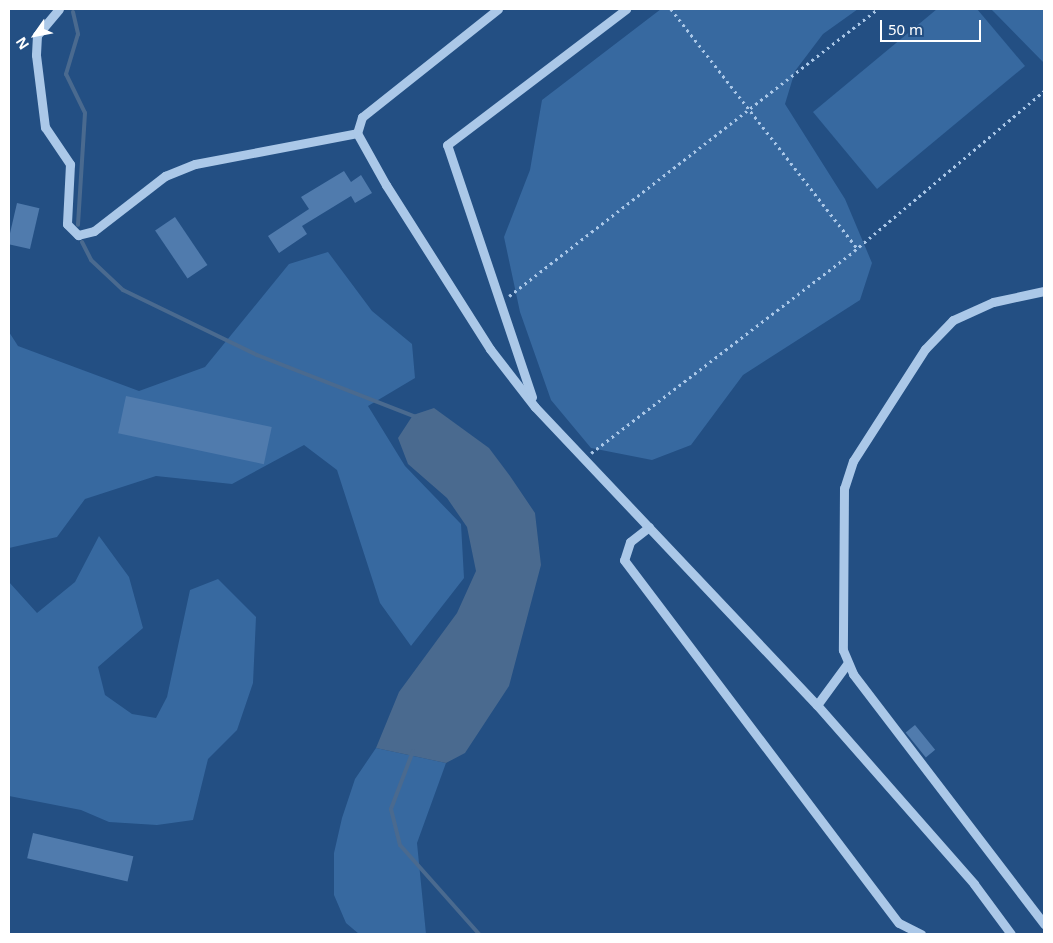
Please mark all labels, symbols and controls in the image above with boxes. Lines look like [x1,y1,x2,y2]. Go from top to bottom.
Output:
north arrow [10,10,60,60]
scale bar [883,10,984,42]
text: 50 m [888,19,923,39]
text: N [11,33,33,53]

